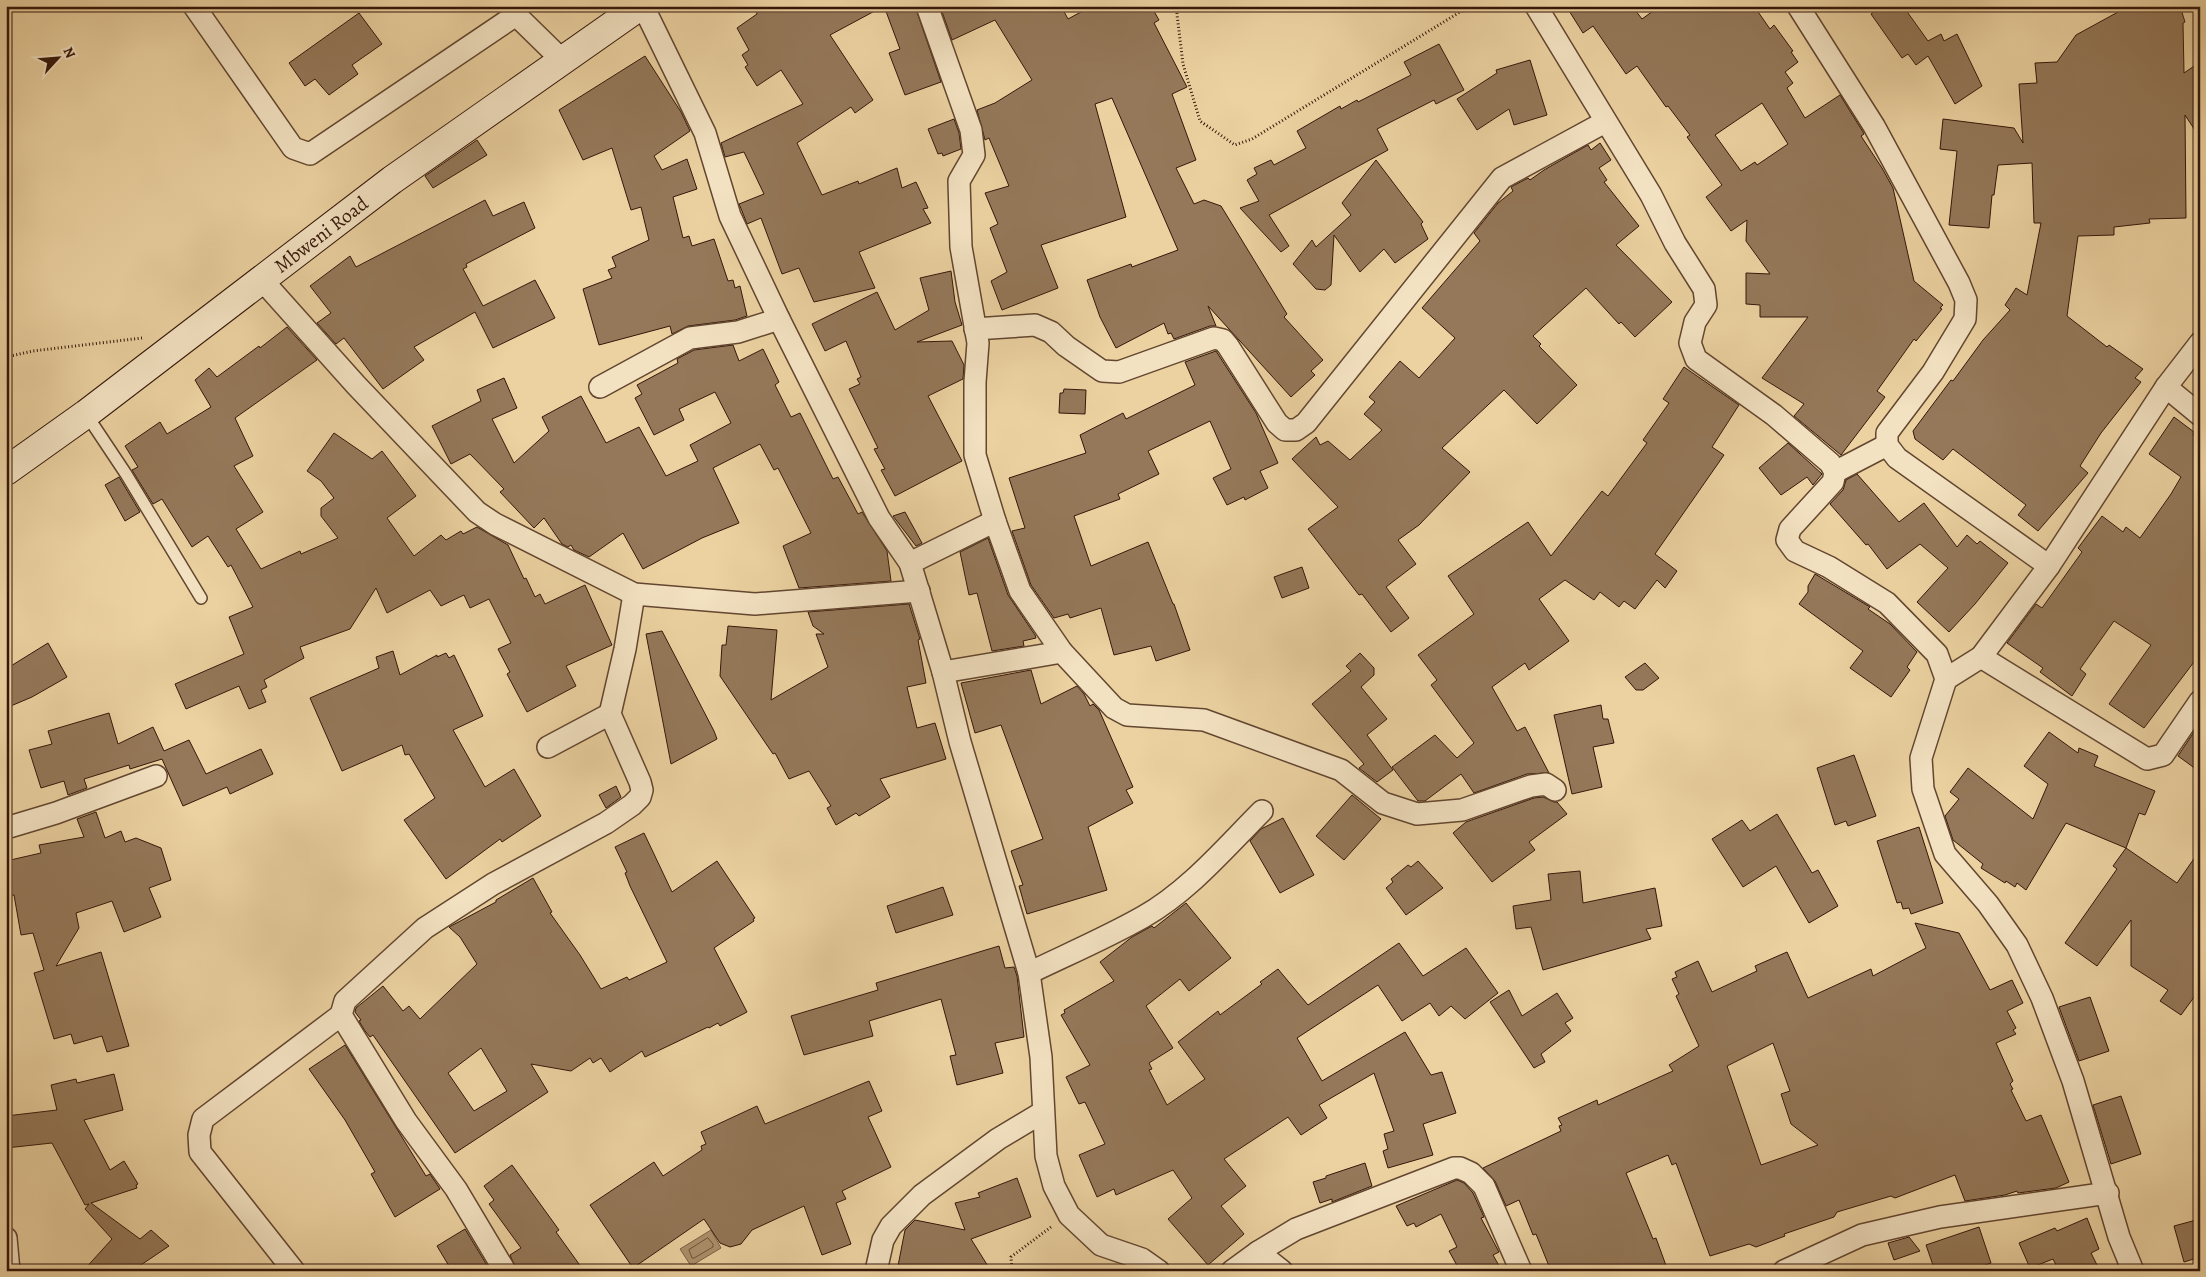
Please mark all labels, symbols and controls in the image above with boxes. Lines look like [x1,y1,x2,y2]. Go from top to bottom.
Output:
north arrow [32,32,82,82]
text: N [58,44,80,61]
street label: Mbweni Road [269,190,374,279]

